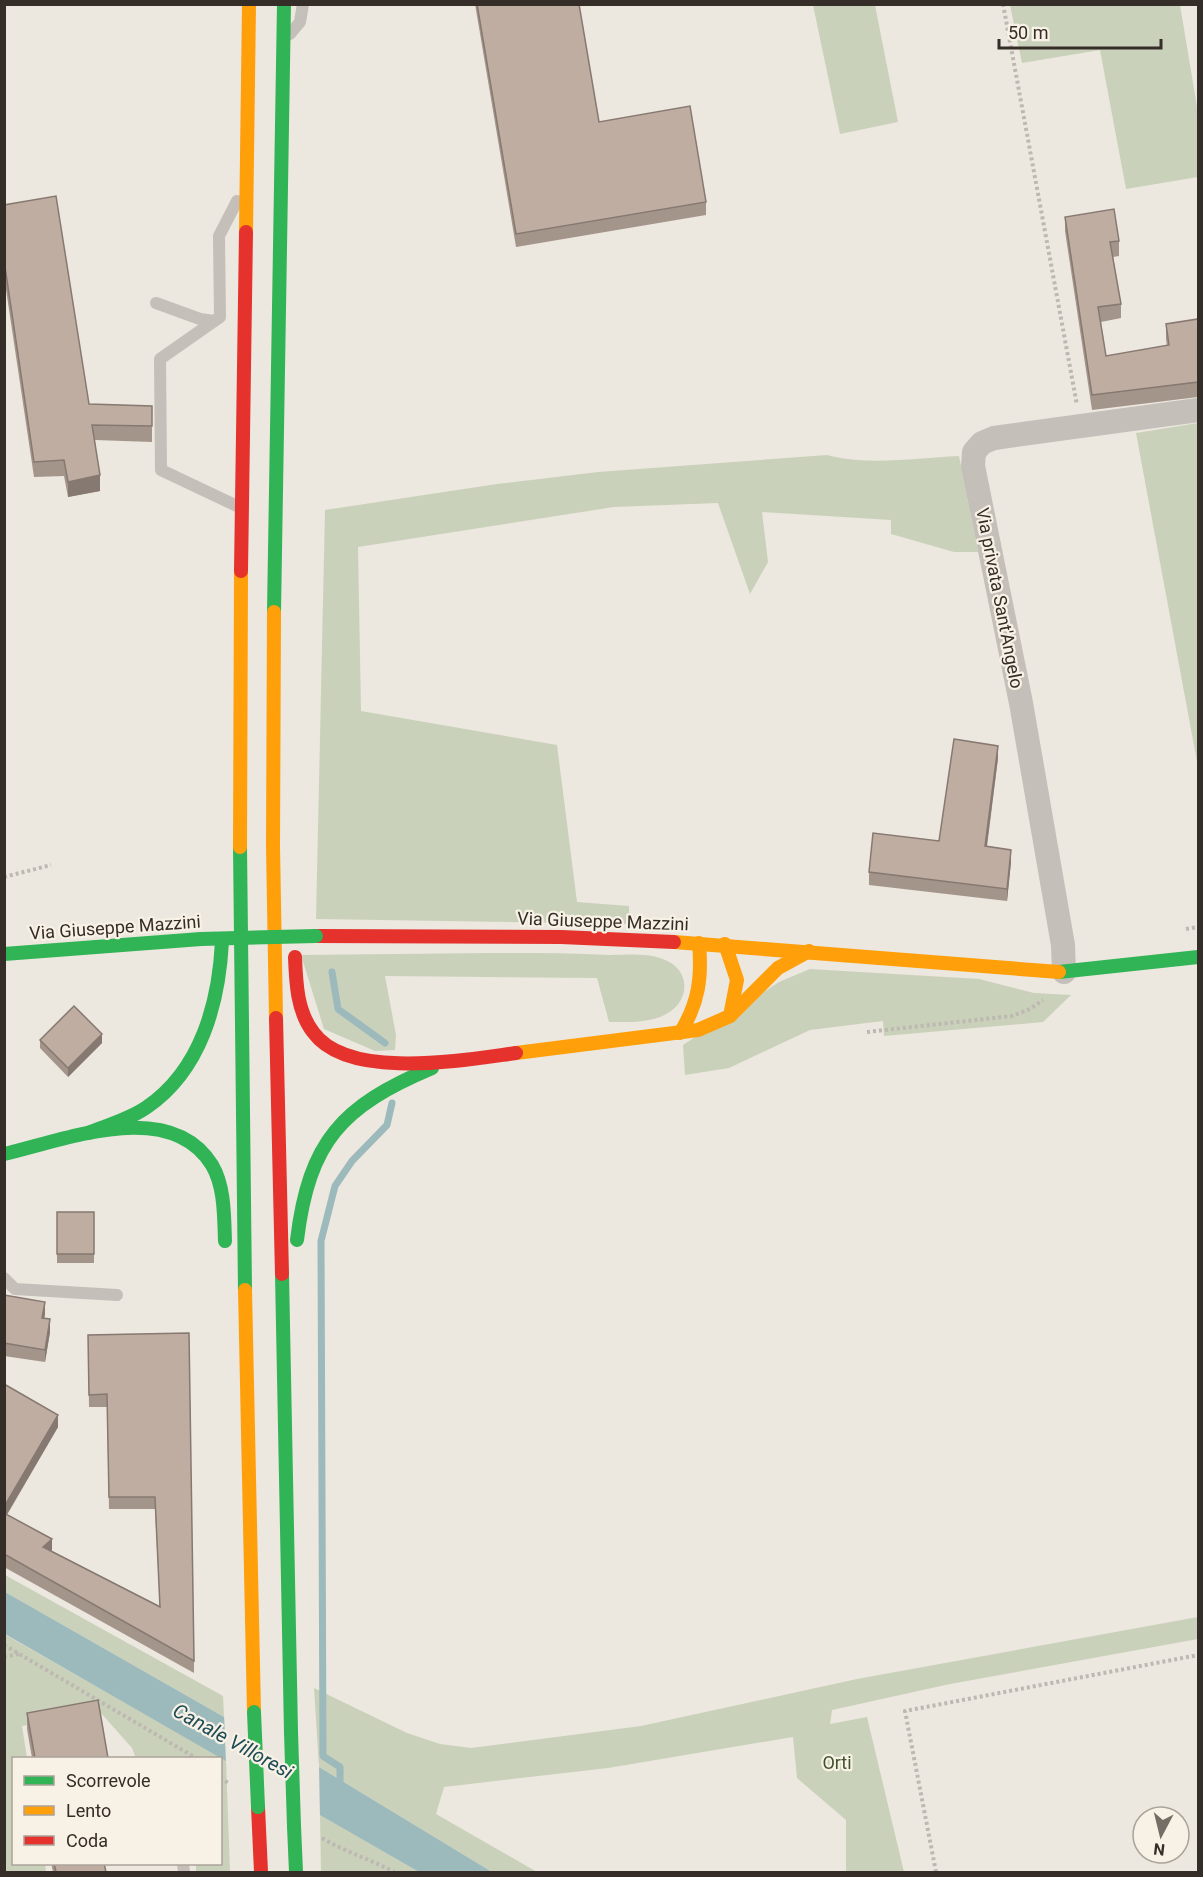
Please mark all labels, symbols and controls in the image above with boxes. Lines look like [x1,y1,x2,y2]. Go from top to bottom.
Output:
scale bar [999,12,1161,50]
text: 50 m [1008,22,1048,43]
street label: Via privata Sant'Angelo [972,506,1028,690]
street label: Via Giuseppe Mazzini [517,908,689,934]
street label: Via Giuseppe Mazzini [29,911,201,943]
water label: Canale Villoresi [169,1698,297,1784]
park label: Orti [822,1752,852,1773]
legend [12,1757,222,1865]
text: Scorrevole [66,1770,151,1791]
text: Lento [66,1800,111,1821]
north arrow [1131,1805,1191,1865]
text: Coda [66,1830,108,1851]
text: N [1152,1839,1166,1860]

